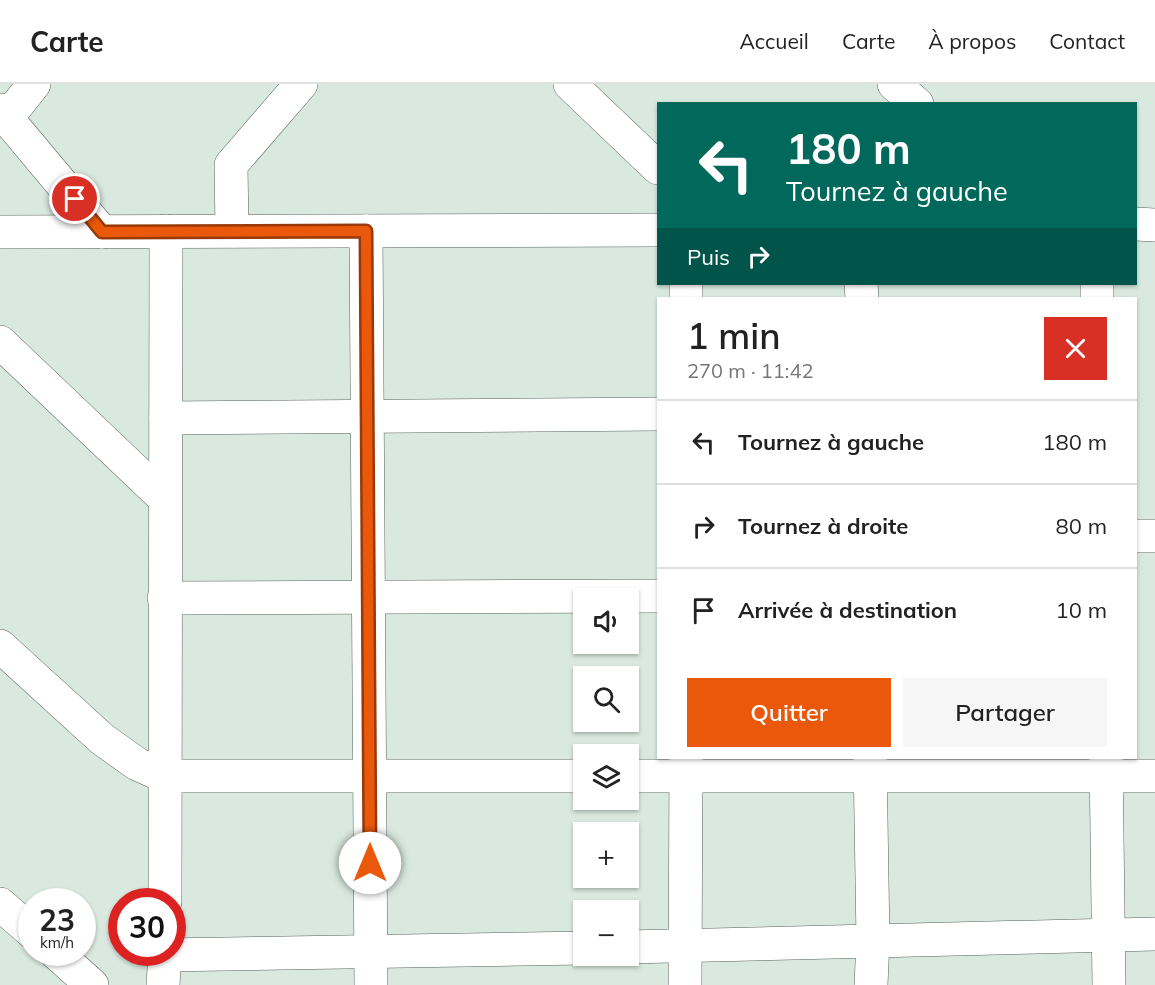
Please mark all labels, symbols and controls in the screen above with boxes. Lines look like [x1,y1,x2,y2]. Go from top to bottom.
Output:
text: Carte [30,24,104,59]
text: Accueil [739,28,809,54]
text: Carte [842,28,895,54]
text: À propos [928,28,1016,54]
text: Contact [1049,28,1125,54]
text: 180 m [786,122,911,175]
icon: left [687,126,765,204]
pin [49,173,100,224]
text: Tournez à gauche [786,174,1008,208]
icon: arrive [58,182,91,215]
icon: right [742,240,775,273]
text: Puis [687,243,730,271]
text: 1 min [687,313,781,358]
button: close [1044,317,1107,380]
text: 270 m · 11:42 [687,358,813,383]
icon: left [687,426,720,459]
text: Tournez à gauche [738,428,924,456]
text: 180 m [1042,428,1107,456]
icon: right [687,510,720,543]
text: Tournez à droite [738,512,908,540]
text: 80 m [1056,512,1107,540]
map controls [573,588,639,966]
button: sound [573,588,639,654]
icon: arrive [687,594,720,627]
text: Arrivée à destination [738,596,957,624]
text: 10 m [1056,596,1107,624]
button: search [573,666,639,732]
button: Quitter [687,678,891,747]
button: Partager [903,678,1107,747]
button: layers [573,744,639,810]
button: + [573,822,639,888]
position arrow [338,831,402,895]
speed limit sign: 30 [108,888,186,966]
button: − [573,900,639,966]
text: 23 [39,901,75,939]
text: km/h [40,933,74,952]

